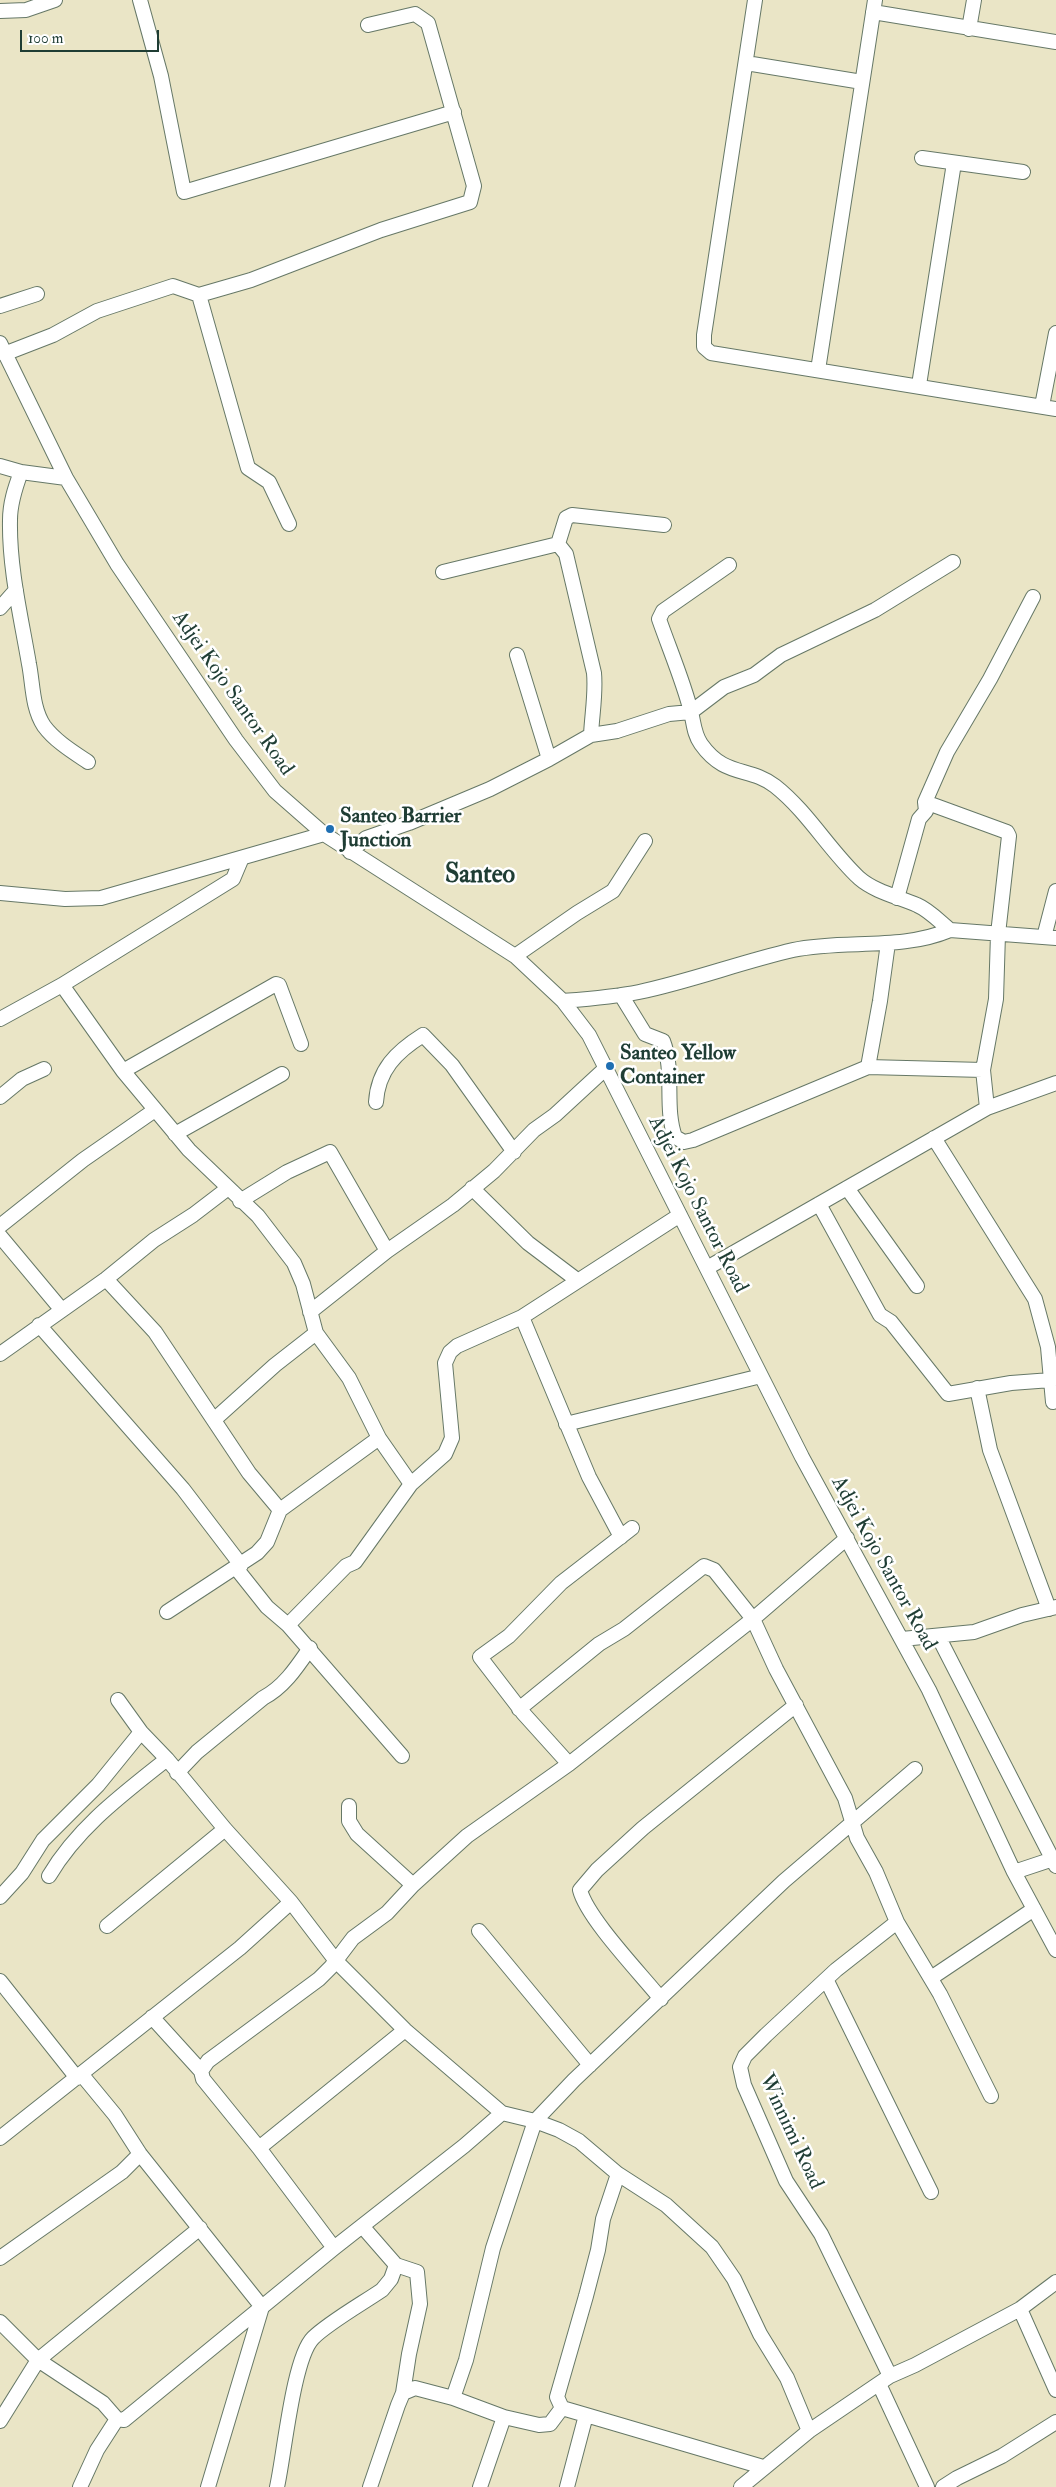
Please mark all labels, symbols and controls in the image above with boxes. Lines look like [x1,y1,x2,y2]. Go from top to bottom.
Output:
scale bar [22,20,161,52]
text: 100 m [28,29,63,48]
street label: Adjei Kojo Santor Road [166,607,298,781]
place label: Santeo Barrier Junction [340,804,461,854]
marker: Santeo Barrier Junction [324,823,336,835]
district label: Santeo [445,860,515,892]
place label: Santeo Yellow Container [620,1041,736,1091]
marker: Santeo Yellow Container [604,1060,616,1072]
street label: Adjei Kojo Santor Road [641,1112,753,1298]
street label: Adjei Kojo Santor Road [825,1473,941,1655]
street label: Winnimi Road [752,2070,828,2194]

